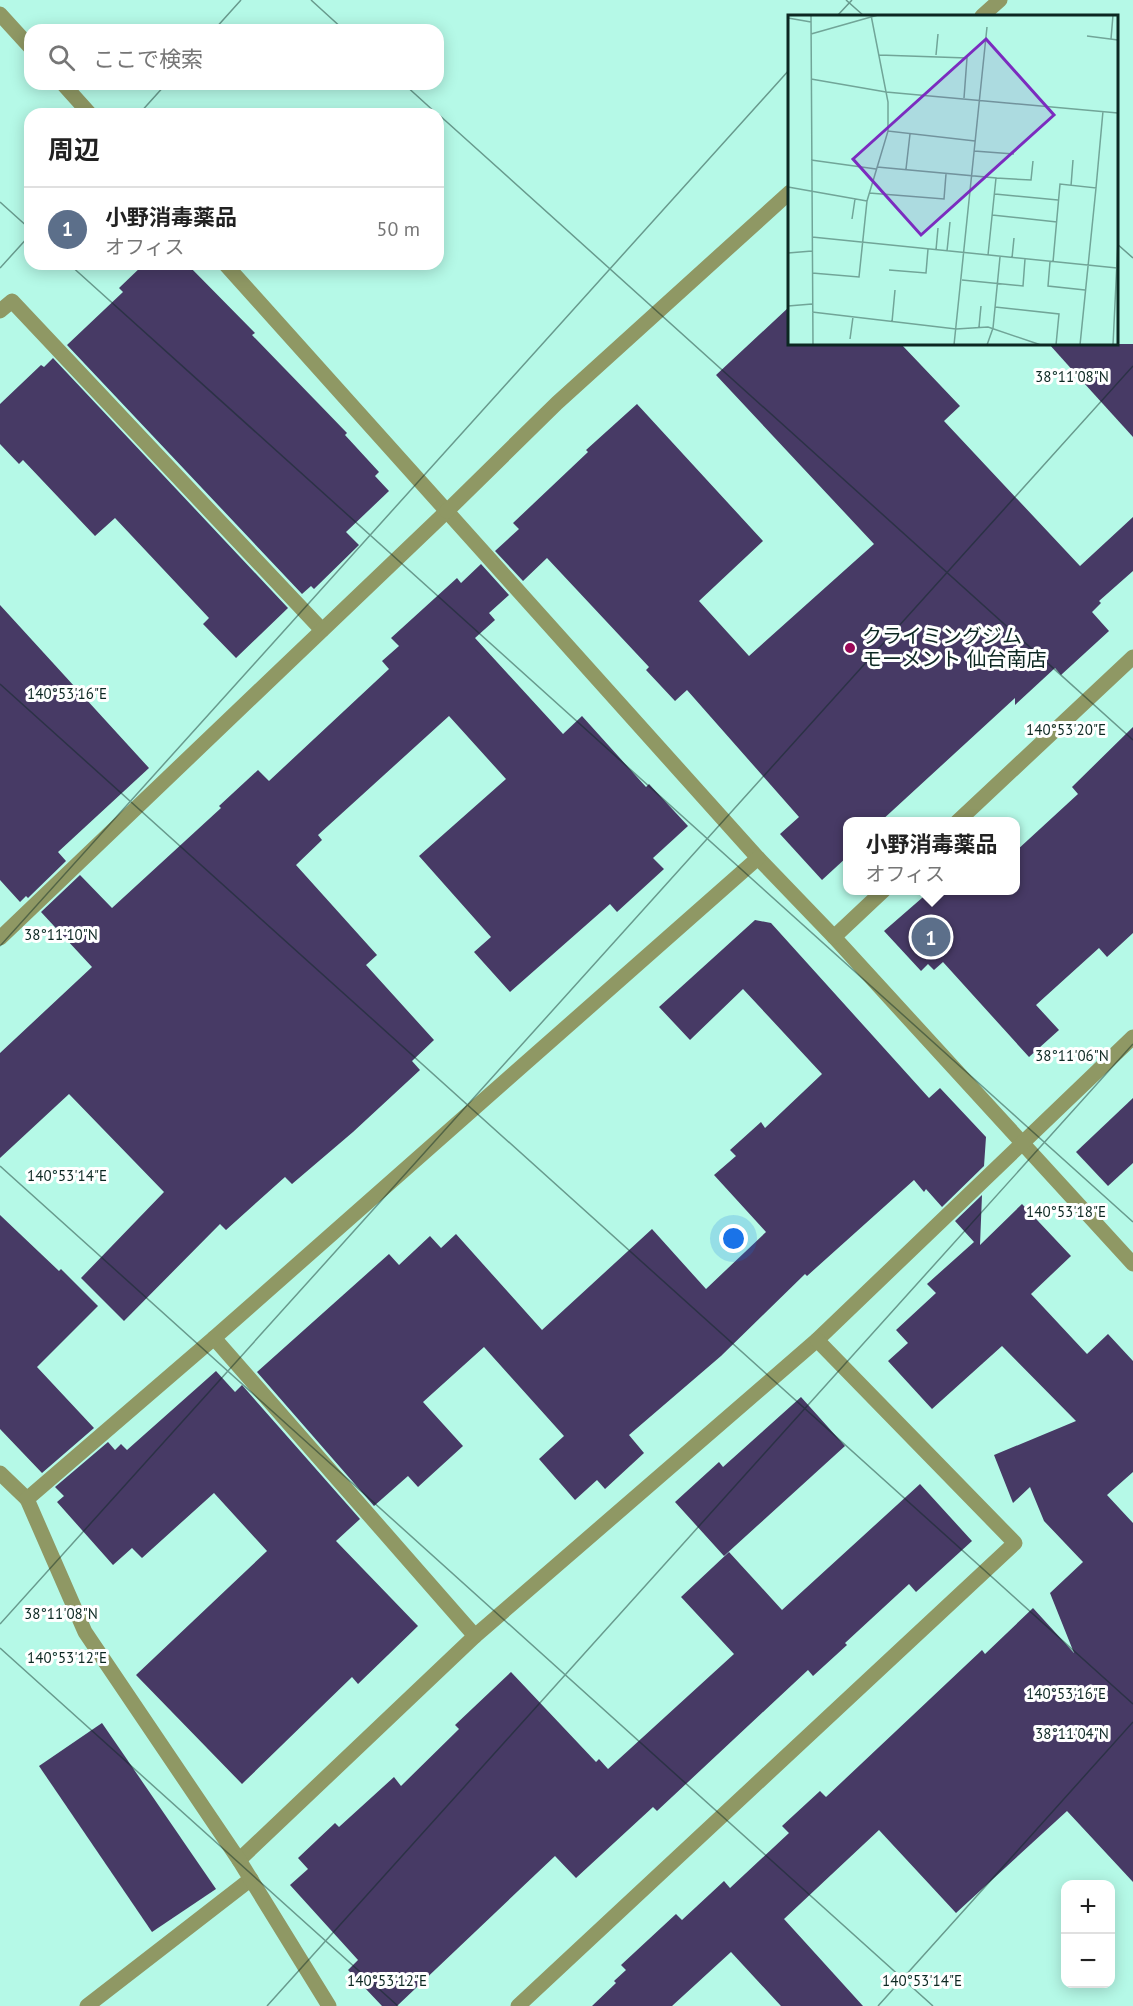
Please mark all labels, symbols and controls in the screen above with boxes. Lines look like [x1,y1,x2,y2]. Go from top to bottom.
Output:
inset map [788,15,1118,345]
search box [24,24,444,90]
icon: search [45,41,78,74]
text: ここで検索 [93,45,203,73]
text: 周辺 [48,133,100,166]
text: 小野消毒薬品 [105,203,237,231]
text: 1 [62,216,73,242]
text: 50 m [377,216,420,242]
text: オフィス [105,234,185,260]
text: 38°11'08"N [1035,367,1109,386]
place label: クライミングジム モーメント 仙台南店 [862,623,1047,672]
marker: クライミングジム モーメント 仙台南店 [843,641,857,655]
text: 140°53'16"E [27,684,107,703]
text: 140°53'20"E [1026,720,1106,739]
popup [843,817,1020,895]
text: 小野消毒薬品 [865,830,998,858]
text: オフィス [865,861,945,887]
pin: 1 [912,914,950,960]
text: 38°11'10"N [24,925,98,944]
text: 38°11'06"N [1035,1046,1109,1065]
text: 140°53'14"E [27,1166,107,1185]
text: 140°53'18"E [1026,1202,1106,1221]
your location [719,1224,748,1253]
text: 38°11'08"N [24,1604,98,1623]
text: 140°53'12"E [27,1648,107,1667]
text: 140°53'16"E [1026,1684,1106,1703]
text: 38°11'04"N [1035,1724,1109,1743]
map controls [1061,1880,1115,1988]
button: + [1061,1880,1115,1934]
button: − [1061,1934,1115,1988]
text: 140°53'12"E [347,1971,427,1990]
text: 140°53'14"E [882,1971,962,1990]

